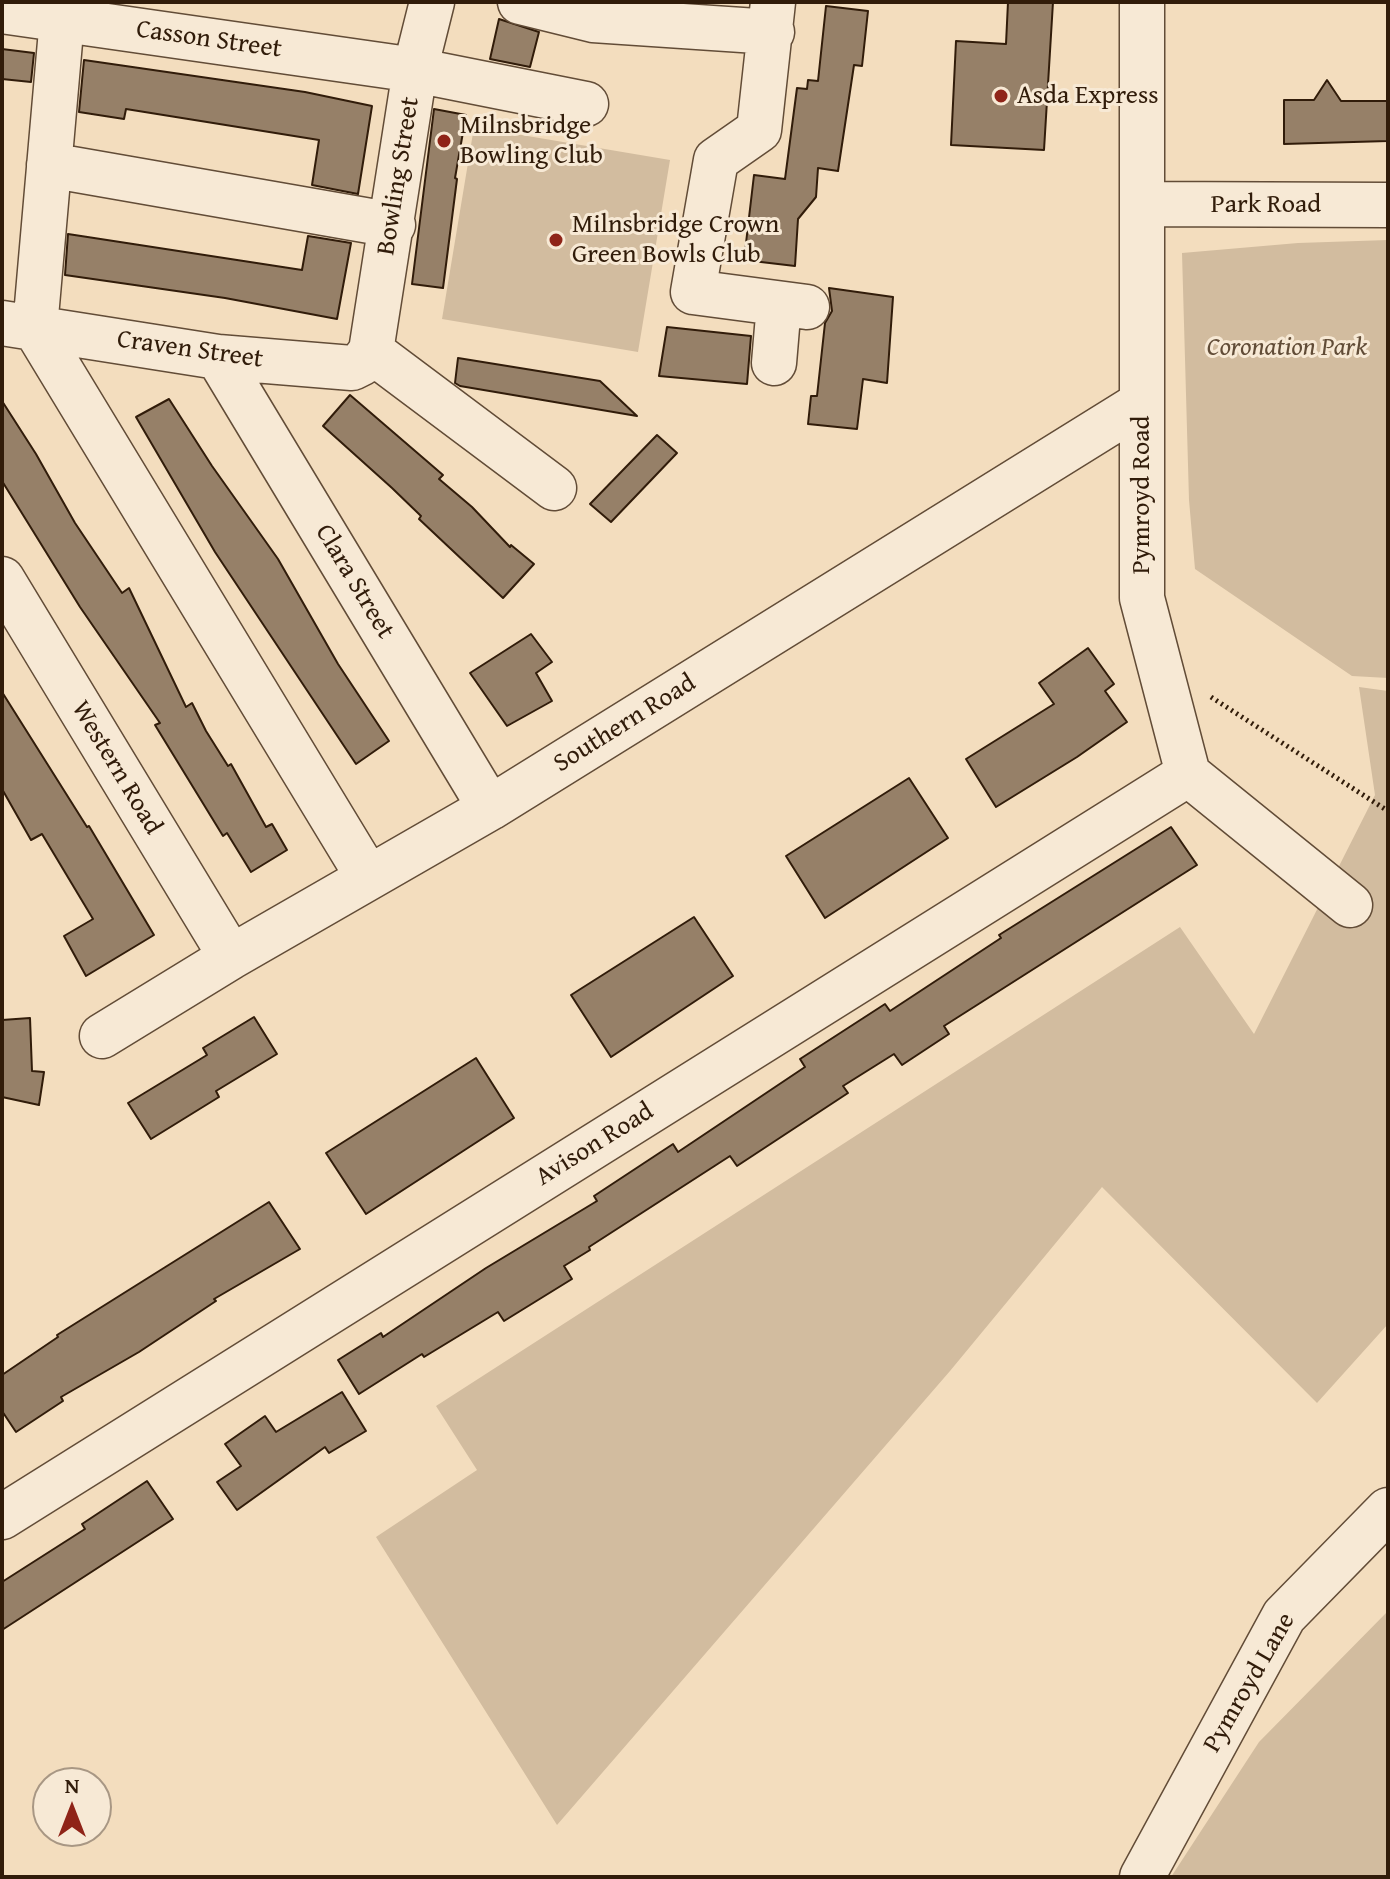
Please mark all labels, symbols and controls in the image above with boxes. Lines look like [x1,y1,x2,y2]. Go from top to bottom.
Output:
street label: Casson Street [134,14,284,66]
place label: Asda Express [1017,80,1159,112]
marker: Asda Express [992,87,1010,105]
street label: Bowling Street [371,95,427,257]
place label: Milnsbridge Bowling Club [460,110,603,172]
marker: Milnsbridge Bowling Club [435,132,453,150]
street label: Park Road [1211,189,1321,221]
place label: Milnsbridge Crown Green Bowls Club [572,209,779,270]
marker: Milnsbridge Crown Green Bowls Club [547,231,565,249]
street label: Craven Street [115,324,265,376]
park label: Coronation Park [1207,332,1367,364]
street label: Pymroyd Road [1126,416,1158,574]
street label: Clara Street [308,519,400,645]
street label: Southern Road [548,668,702,780]
street label: Western Road [64,695,168,841]
street label: Avison Road [530,1097,660,1193]
street label: Pymroyd Lane [1197,1608,1303,1758]
north arrow [32,1767,112,1847]
text: N [65,1769,79,1801]

